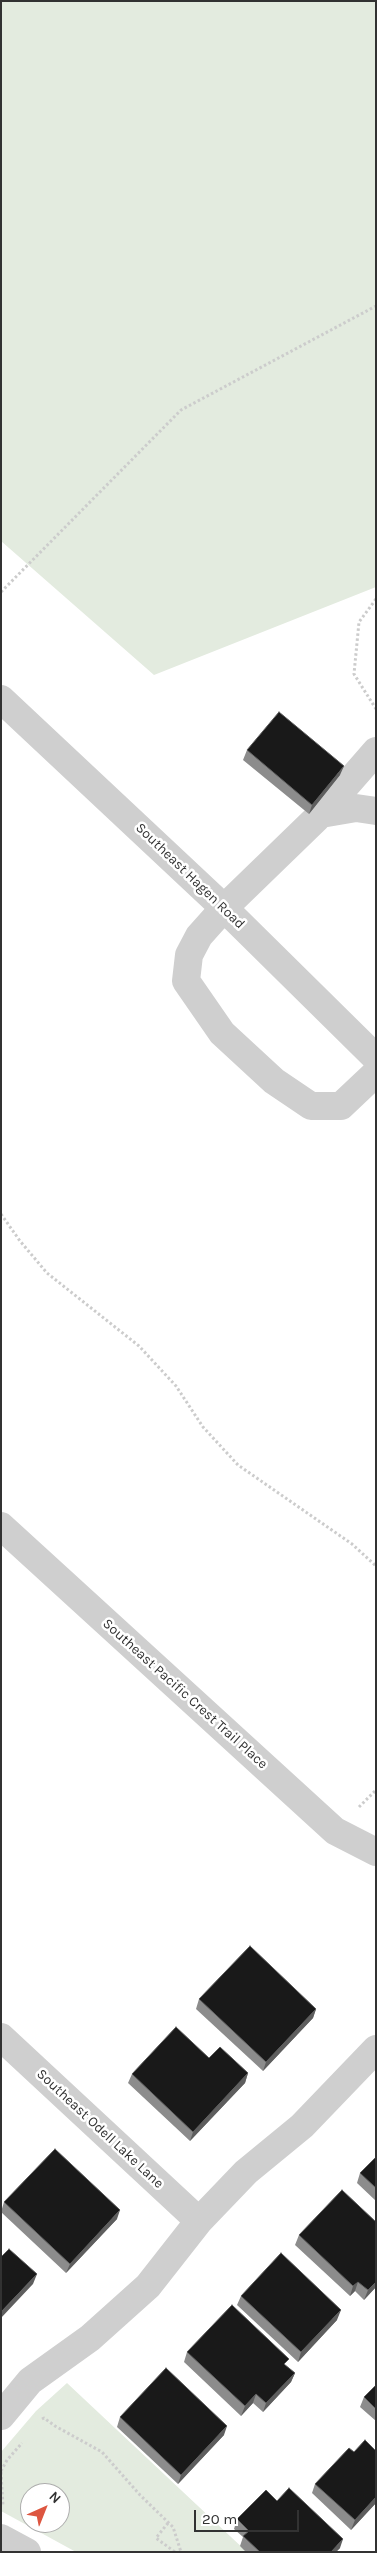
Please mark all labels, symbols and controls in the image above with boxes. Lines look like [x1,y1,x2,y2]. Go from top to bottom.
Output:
street label: Southeast Hagen Road [132,819,248,933]
street label: Southeast Pacific Crest Trail Place [99,1615,271,1773]
street label: Southeast Odell Lake Lane [33,2066,167,2192]
north arrow [20,2483,70,2533]
text: N [46,2488,65,2507]
scale bar [197,2500,302,2532]
text: 20 m [202,2510,237,2528]

